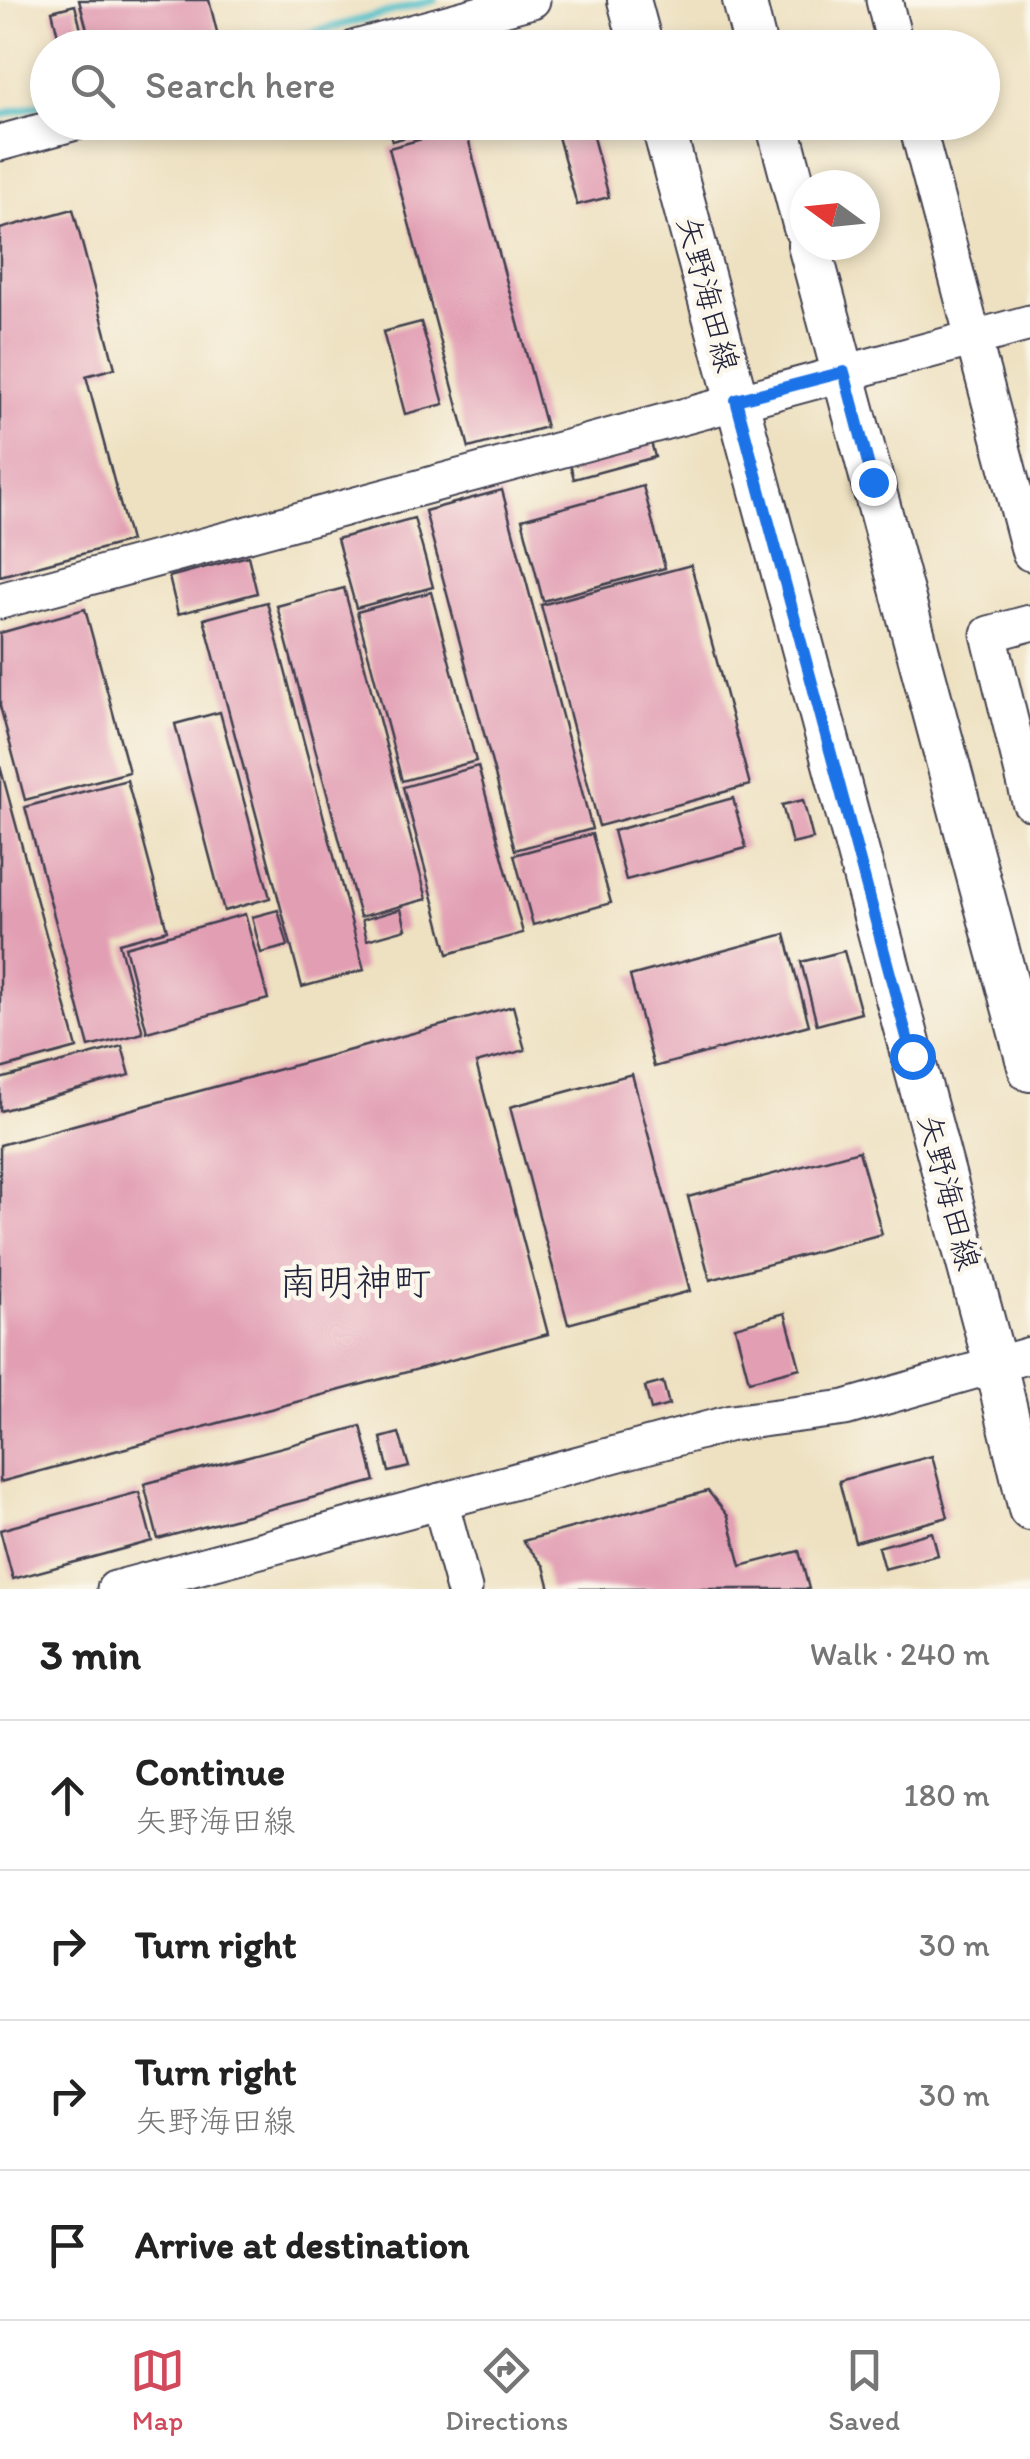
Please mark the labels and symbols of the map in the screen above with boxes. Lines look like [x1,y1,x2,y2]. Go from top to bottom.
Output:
north arrow [790,170,880,260]
street label: 矢野海田線 [669,212,747,376]
route end [851,460,897,506]
route start [890,1034,936,1080]
street label: 矢野海田線 [910,1110,988,1274]
district label: 南明神町 [279,1259,431,1305]

